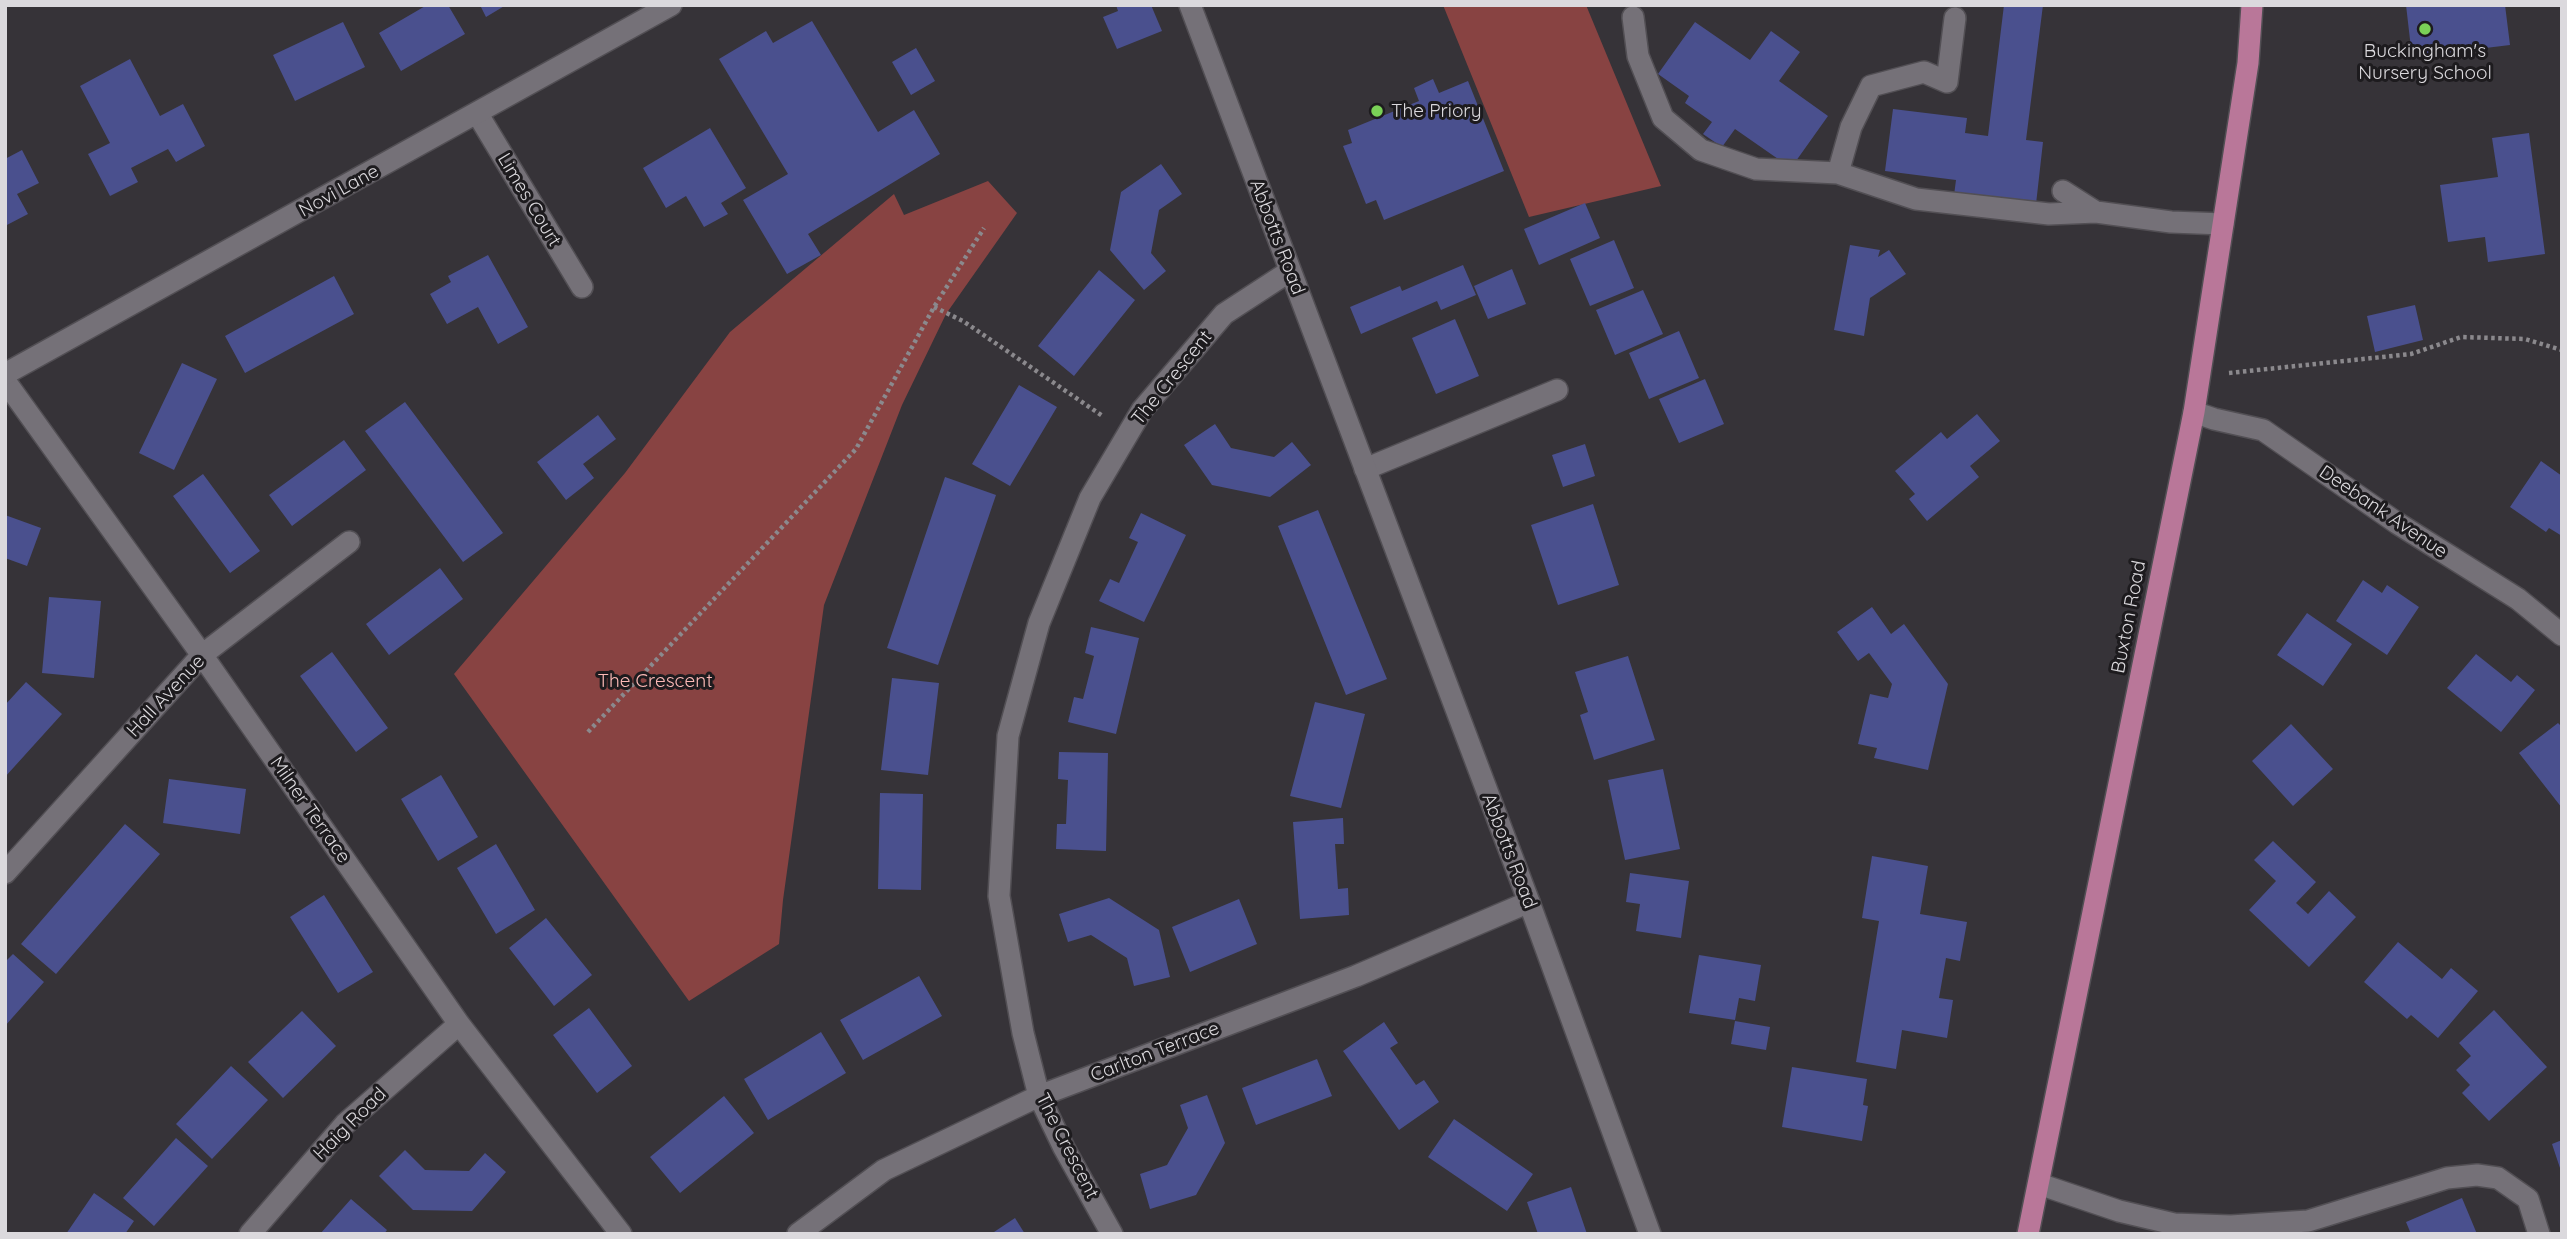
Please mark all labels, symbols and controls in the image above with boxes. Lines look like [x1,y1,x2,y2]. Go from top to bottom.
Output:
marker: Buckingham's Nursery School [2417,21,2433,37]
place label: Buckingham's Nursery School [2358,40,2492,84]
place label: The Priory [1391,100,1481,122]
marker: The Priory [1369,103,1385,119]
street label: Limes Court [492,149,566,251]
street label: Novi Lane [295,160,383,222]
street label: Abbotts Road [1245,176,1309,298]
street label: The Crescent [1127,326,1217,430]
street label: Deebank Avenue [2315,461,2451,563]
street label: Buxton Road [2107,559,2151,675]
street label: Hall Avenue [122,650,210,742]
park label: The Crescent [597,670,713,692]
street label: Milner Terrace [265,752,355,868]
street label: Abbotts Road [1477,790,1541,912]
street label: Carlton Terrace [1087,1017,1223,1087]
street label: Haig Road [309,1083,391,1165]
street label: The Crescent [1031,1090,1103,1202]

